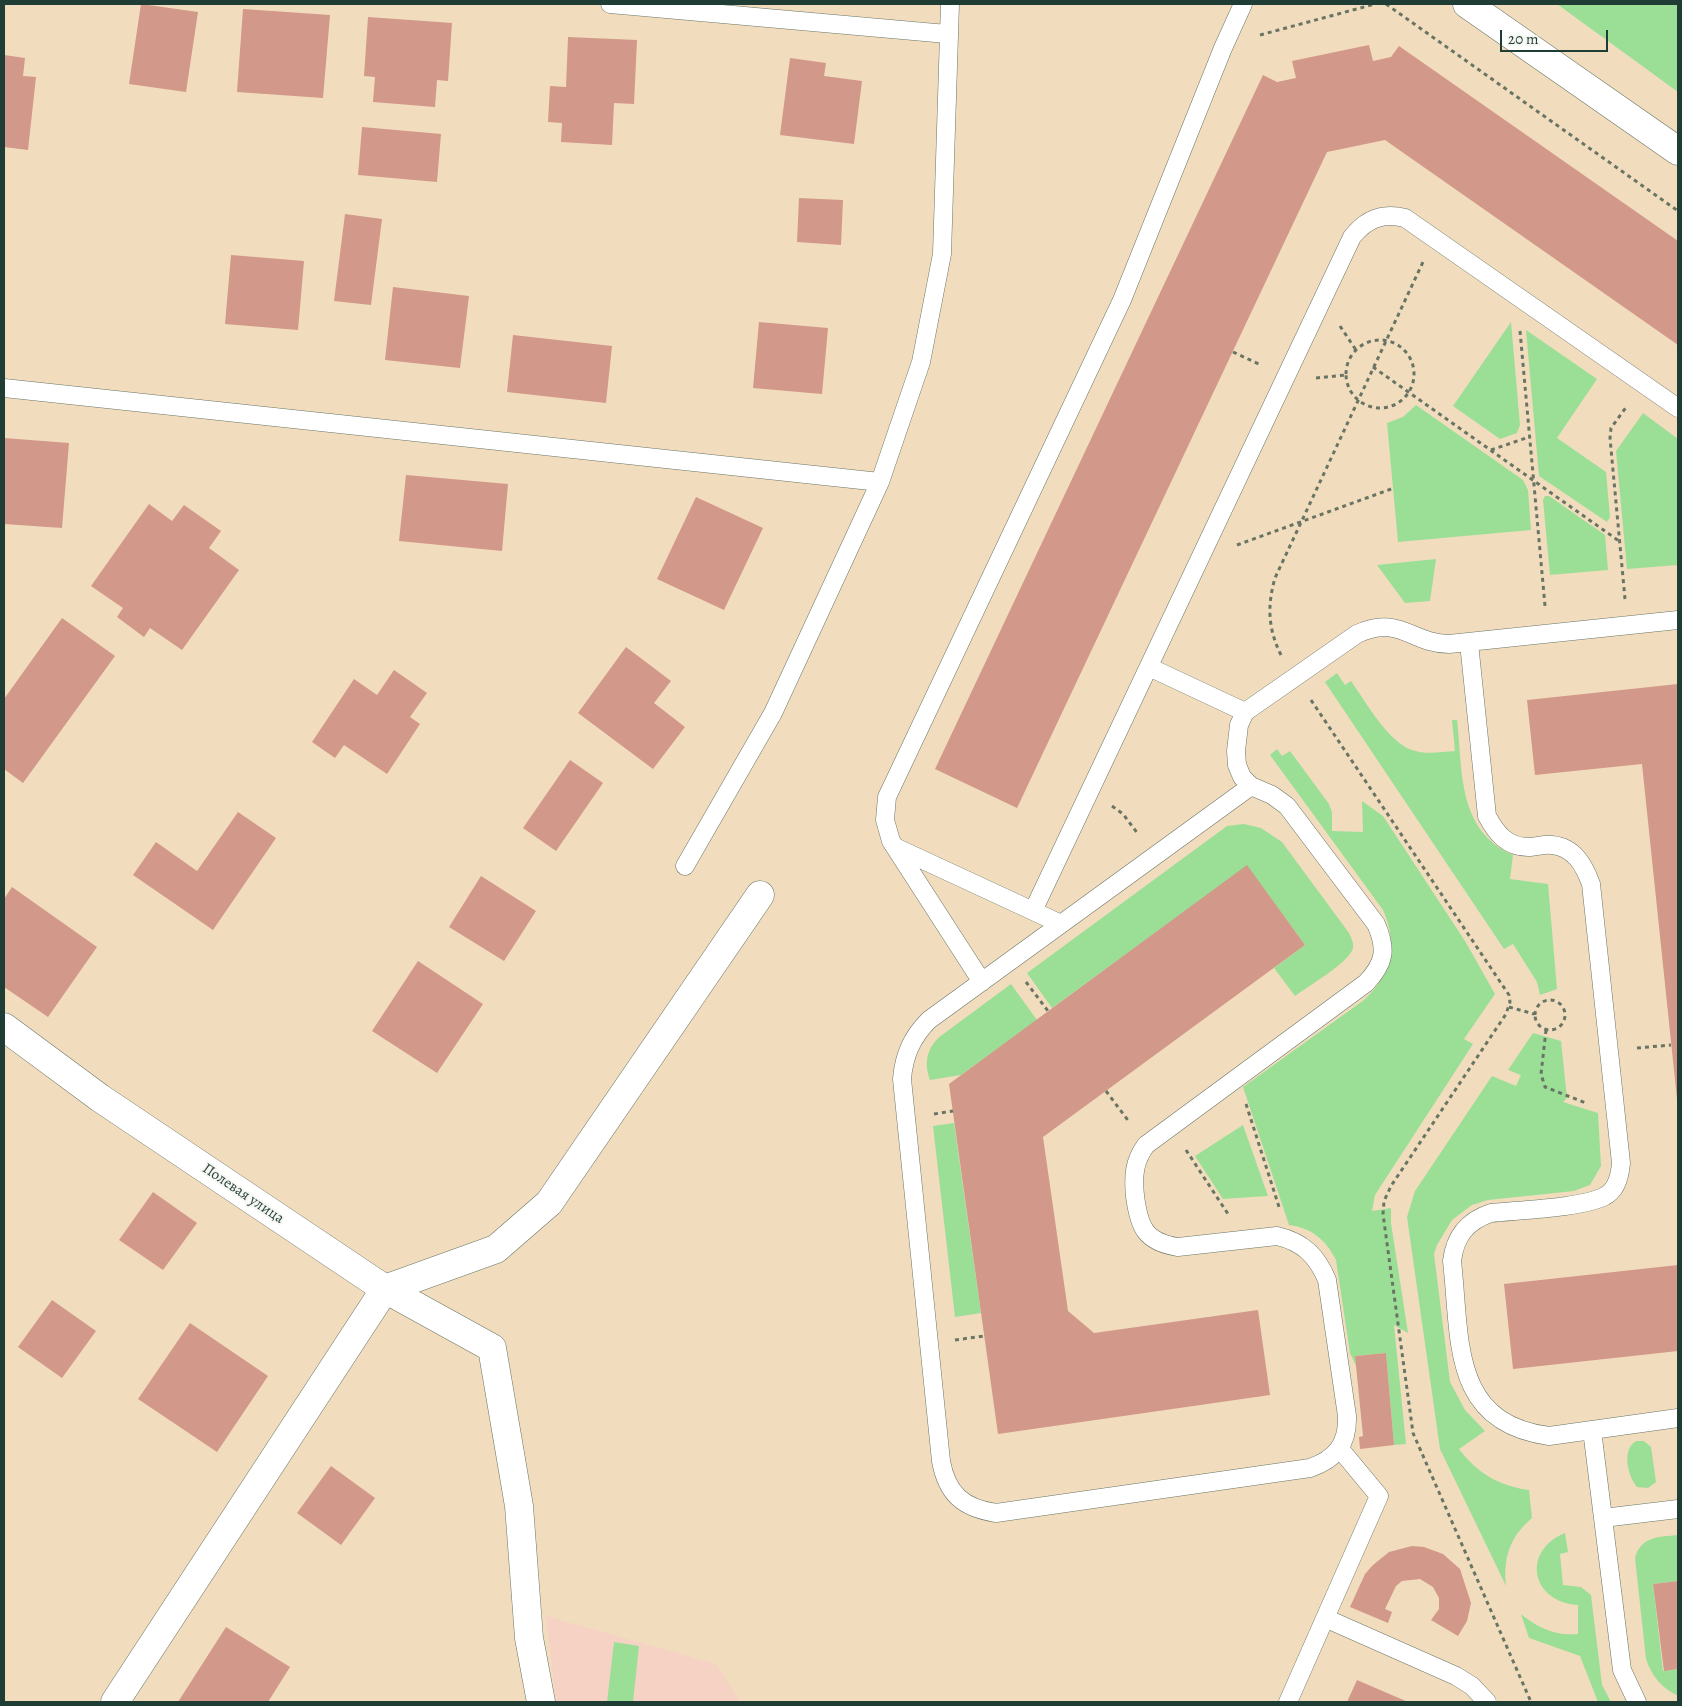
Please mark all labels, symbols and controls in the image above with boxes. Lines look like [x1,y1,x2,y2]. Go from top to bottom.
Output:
scale bar [1502,20,1610,52]
text: 20 m [1508,29,1539,49]
street label: Полевая улица [199,1160,287,1228]

